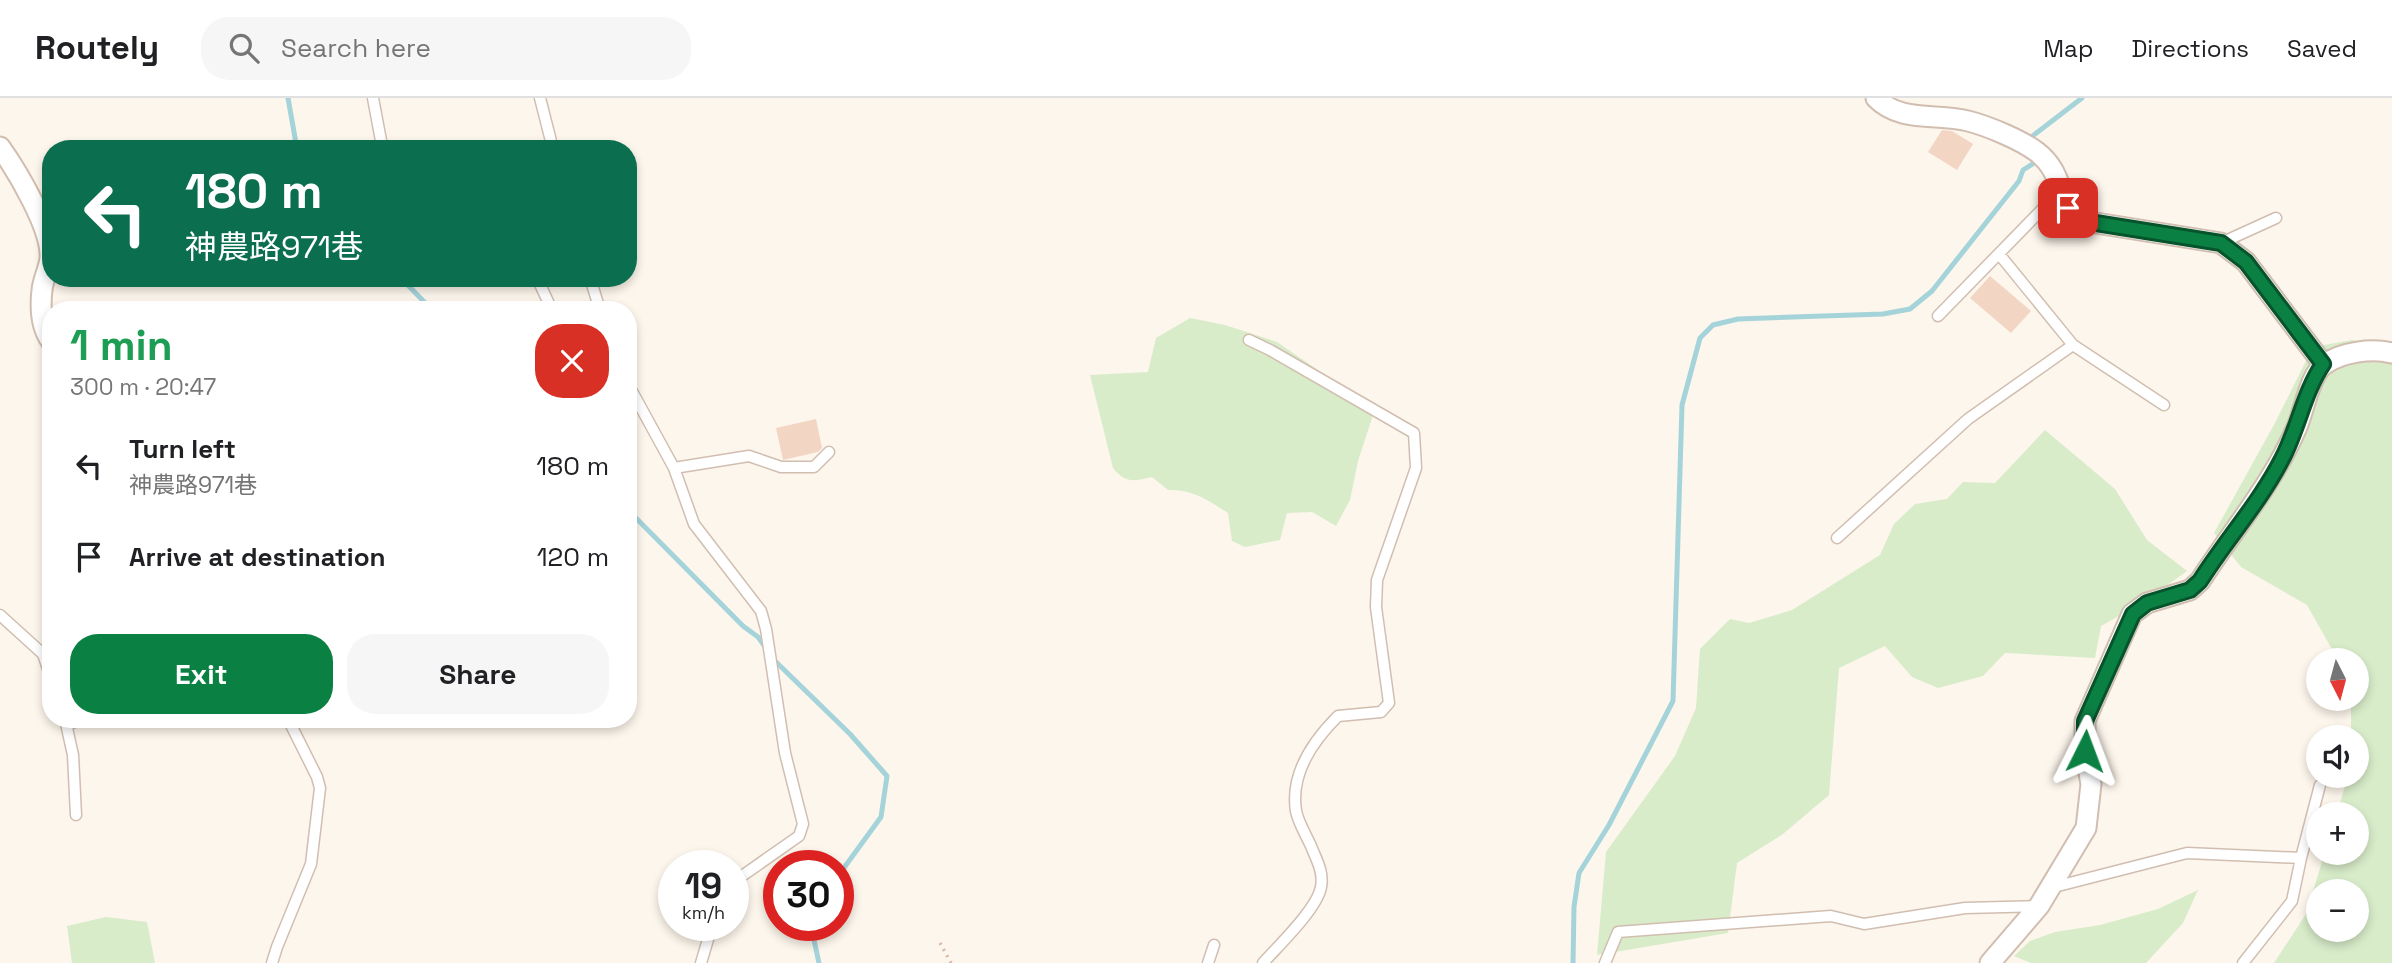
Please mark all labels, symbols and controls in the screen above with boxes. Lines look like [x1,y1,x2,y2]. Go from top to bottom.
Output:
search box [201,17,691,80]
text: Routely [35,27,159,69]
icon: search [225,29,263,67]
text: Search here [281,31,431,65]
text: Map [2043,33,2093,64]
text: Directions [2131,33,2249,64]
text: Saved [2287,33,2357,64]
text: 180 m [185,160,323,222]
icon: left [70,168,161,259]
pin [2038,178,2098,238]
icon: arrive [2049,189,2087,227]
text: 神農路971巷 [185,227,363,267]
text: 1 min [70,319,173,372]
button: close [535,324,609,398]
text: 300 m · 20:47 [70,372,216,402]
text: Turn left [129,432,236,466]
icon: left [70,447,108,485]
text: 180 m [536,449,609,483]
text: 神農路971巷 [129,470,257,500]
icon: arrive [70,538,108,576]
text: Arrive at destination [129,540,386,574]
text: 120 m [537,540,609,574]
button: Exit [70,634,333,714]
button: Share [347,634,609,714]
north arrow [2306,648,2370,710]
map controls [2306,648,2369,942]
position arrow [2048,714,2122,788]
button: sound [2306,725,2369,788]
button: + [2306,802,2369,865]
speed limit sign: 30 [763,850,854,941]
text: 19 [685,864,722,908]
button: − [2306,879,2369,942]
text: km/h [682,901,725,924]

